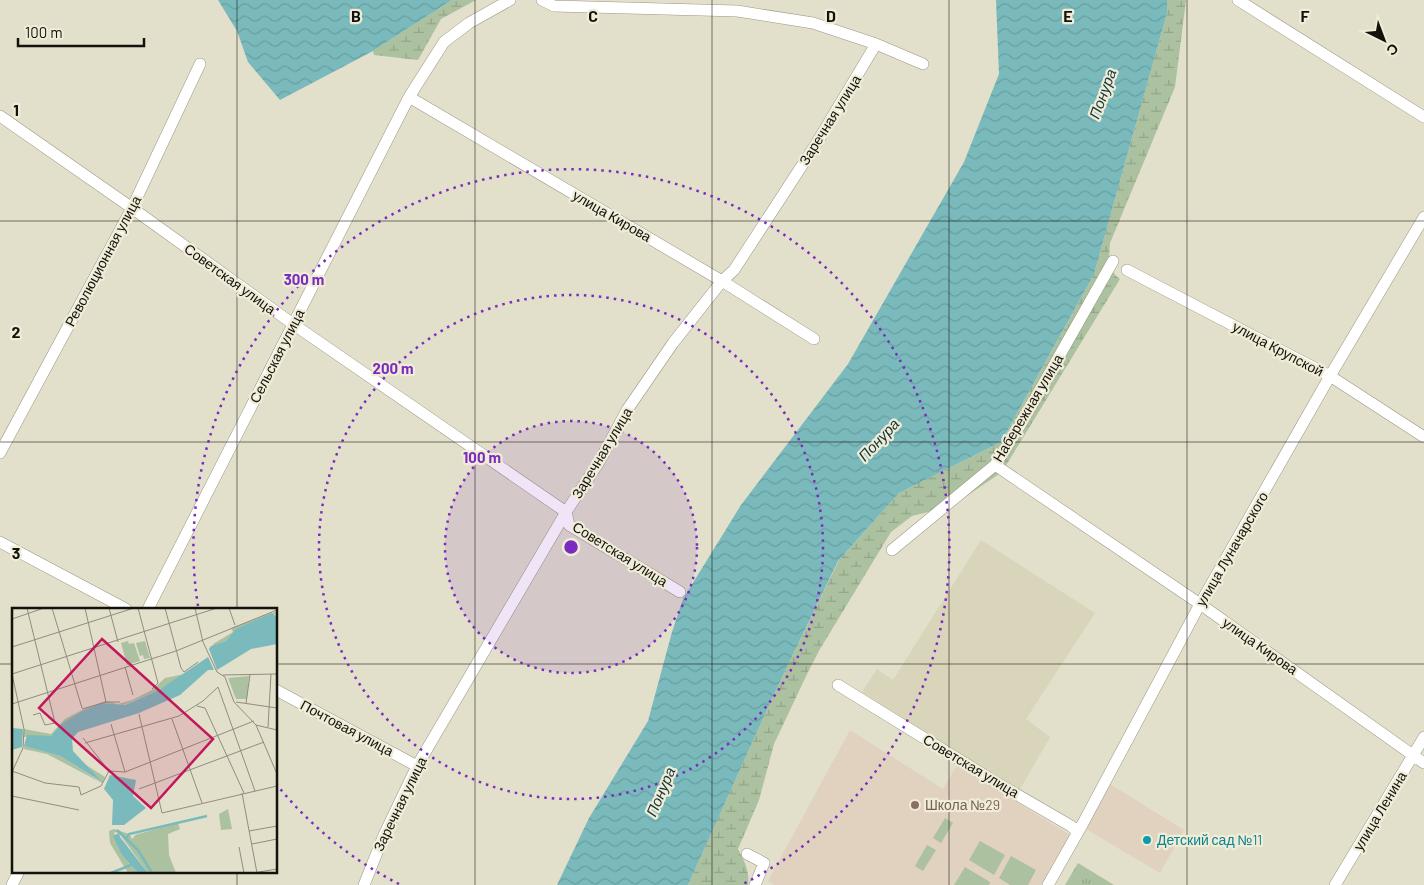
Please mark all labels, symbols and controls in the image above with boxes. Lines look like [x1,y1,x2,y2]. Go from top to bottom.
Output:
text: B [351,6,361,25]
text: C [588,6,598,25]
text: D [826,6,836,25]
text: E [1063,6,1073,25]
text: F [1301,6,1310,25]
scale bar [18,15,144,47]
north arrow [1359,15,1409,65]
text: 100 m [25,23,63,41]
text: С [1384,40,1402,60]
water label: Понура [1085,66,1119,121]
street label: Заречная улица [795,71,864,168]
text: 1 [13,100,19,119]
street label: улица Кирова [570,186,655,245]
street label: Революционная улица [61,192,144,329]
street label: Советская улица [181,240,279,318]
text: 300 m [284,270,324,288]
street label: Сельская улица [246,306,308,406]
street label: улица Крупской [1230,317,1327,380]
text: 2 [12,322,21,341]
street label: Набережная улица [989,351,1067,465]
text: 200 m [372,359,414,377]
street label: Заречная улица [568,404,635,501]
water label: Понура [854,414,902,464]
text: 100 m [463,448,501,466]
street label: улица Луначарского [1192,488,1271,609]
street label: Советская улица [570,518,671,590]
centre of rings [562,538,580,556]
text: 3 [12,543,20,562]
inset map [12,608,278,872]
street label: улица Кирова [1219,613,1301,678]
street label: Почтовая улица [298,696,397,759]
street label: Советская улица [920,730,1022,801]
street label: Заречная улица [369,754,430,854]
water label: Понура [642,764,678,819]
street label: улица Ленина [1349,768,1410,853]
place label: Школа №29 [925,796,1000,813]
marker: Школа №29 [909,799,921,811]
place label: Детский сад №11 [1157,831,1262,848]
marker: Детский сад №11 [1141,834,1153,846]

